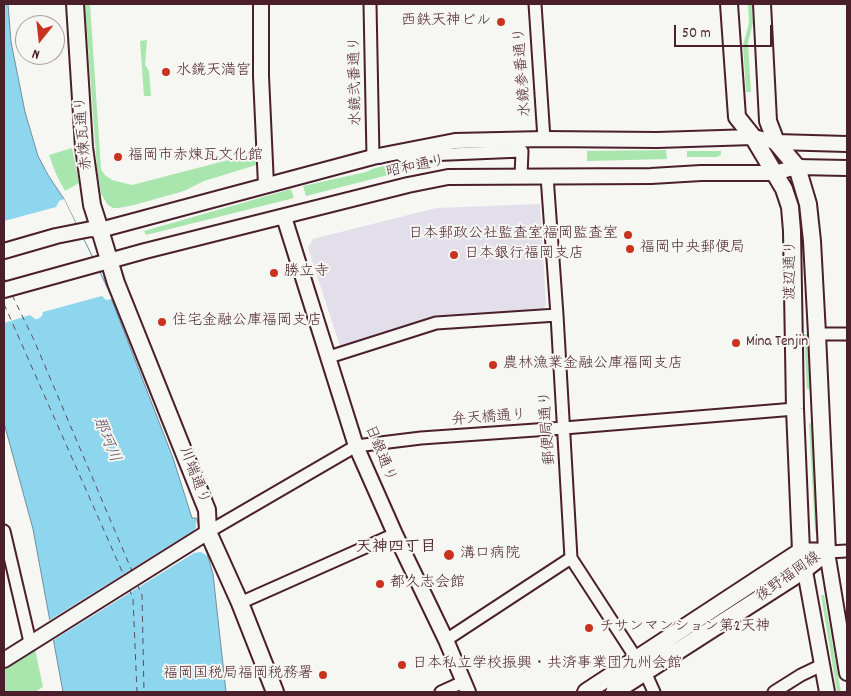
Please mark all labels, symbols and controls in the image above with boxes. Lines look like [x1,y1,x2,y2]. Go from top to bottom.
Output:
place label: 西鉄天神ビル [401,13,491,31]
north arrow [15,15,65,65]
scale bar [676,15,774,47]
marker: 西鉄天神ビル [495,16,507,28]
text: 50 m [682,23,711,45]
street label: 水鏡参番通り [512,26,536,118]
street label: 水鏡弐番通り [347,36,367,126]
text: N [30,43,42,64]
place label: 水鏡天満宮 [176,63,251,81]
marker: 水鏡天満宮 [160,66,172,78]
street label: 赤煉瓦通り [73,95,97,171]
place label: 福岡市赤煉瓦文化館 [128,148,263,166]
marker: 福岡市赤煉瓦文化館 [112,151,124,163]
street label: 昭和通り [385,153,447,183]
place label: 日本郵政公社監査室福岡監査室 [408,226,618,244]
marker: 日本郵政公社監査室福岡監査室 [622,229,634,241]
place label: 福岡中央郵便局 [640,240,745,258]
street label: 渡辺通り [783,240,801,300]
marker: 福岡中央郵便局 [624,243,636,255]
place label: 日本銀行福岡支店 [464,246,584,264]
marker: 日本銀行福岡支店 [448,249,460,261]
place label: 勝立寺 [284,264,329,282]
marker: 勝立寺 [268,267,280,279]
place label: 住宅金融公庫福岡支店 [172,313,322,331]
marker: 住宅金融公庫福岡支店 [156,316,168,328]
place label: Mina Tenjin [746,334,808,352]
marker: Mina Tenjin [730,337,742,349]
place label: 農林漁業金融公庫福岡支店 [503,356,683,374]
marker: 農林漁業金融公庫福岡支店 [487,359,499,371]
street label: 郵便局通り [537,390,561,466]
street label: 弁天橋通り [451,407,527,431]
water label: 那珂川 [87,414,123,466]
street label: 日銀通り [359,423,399,485]
street label: 川端通り [174,445,212,507]
district label: 天神四丁目 [356,539,436,559]
place label: 溝口病院 [460,546,520,564]
marker: 溝口病院 [442,548,456,562]
street label: 後野福岡線 [753,549,825,607]
place label: 都久志会館 [390,575,465,593]
marker: 都久志会館 [374,578,386,590]
place label: チサンマンション第2天神 [599,619,771,637]
marker: チサンマンション第2天神 [583,622,595,634]
place label: 日本私立学校振興・共済事業団九州会館 [412,656,682,674]
marker: 日本私立学校振興・共済事業団九州会館 [396,659,408,671]
place label: 福岡国税局福岡税務署 [163,666,313,684]
marker: 福岡国税局福岡税務署 [317,669,329,681]

